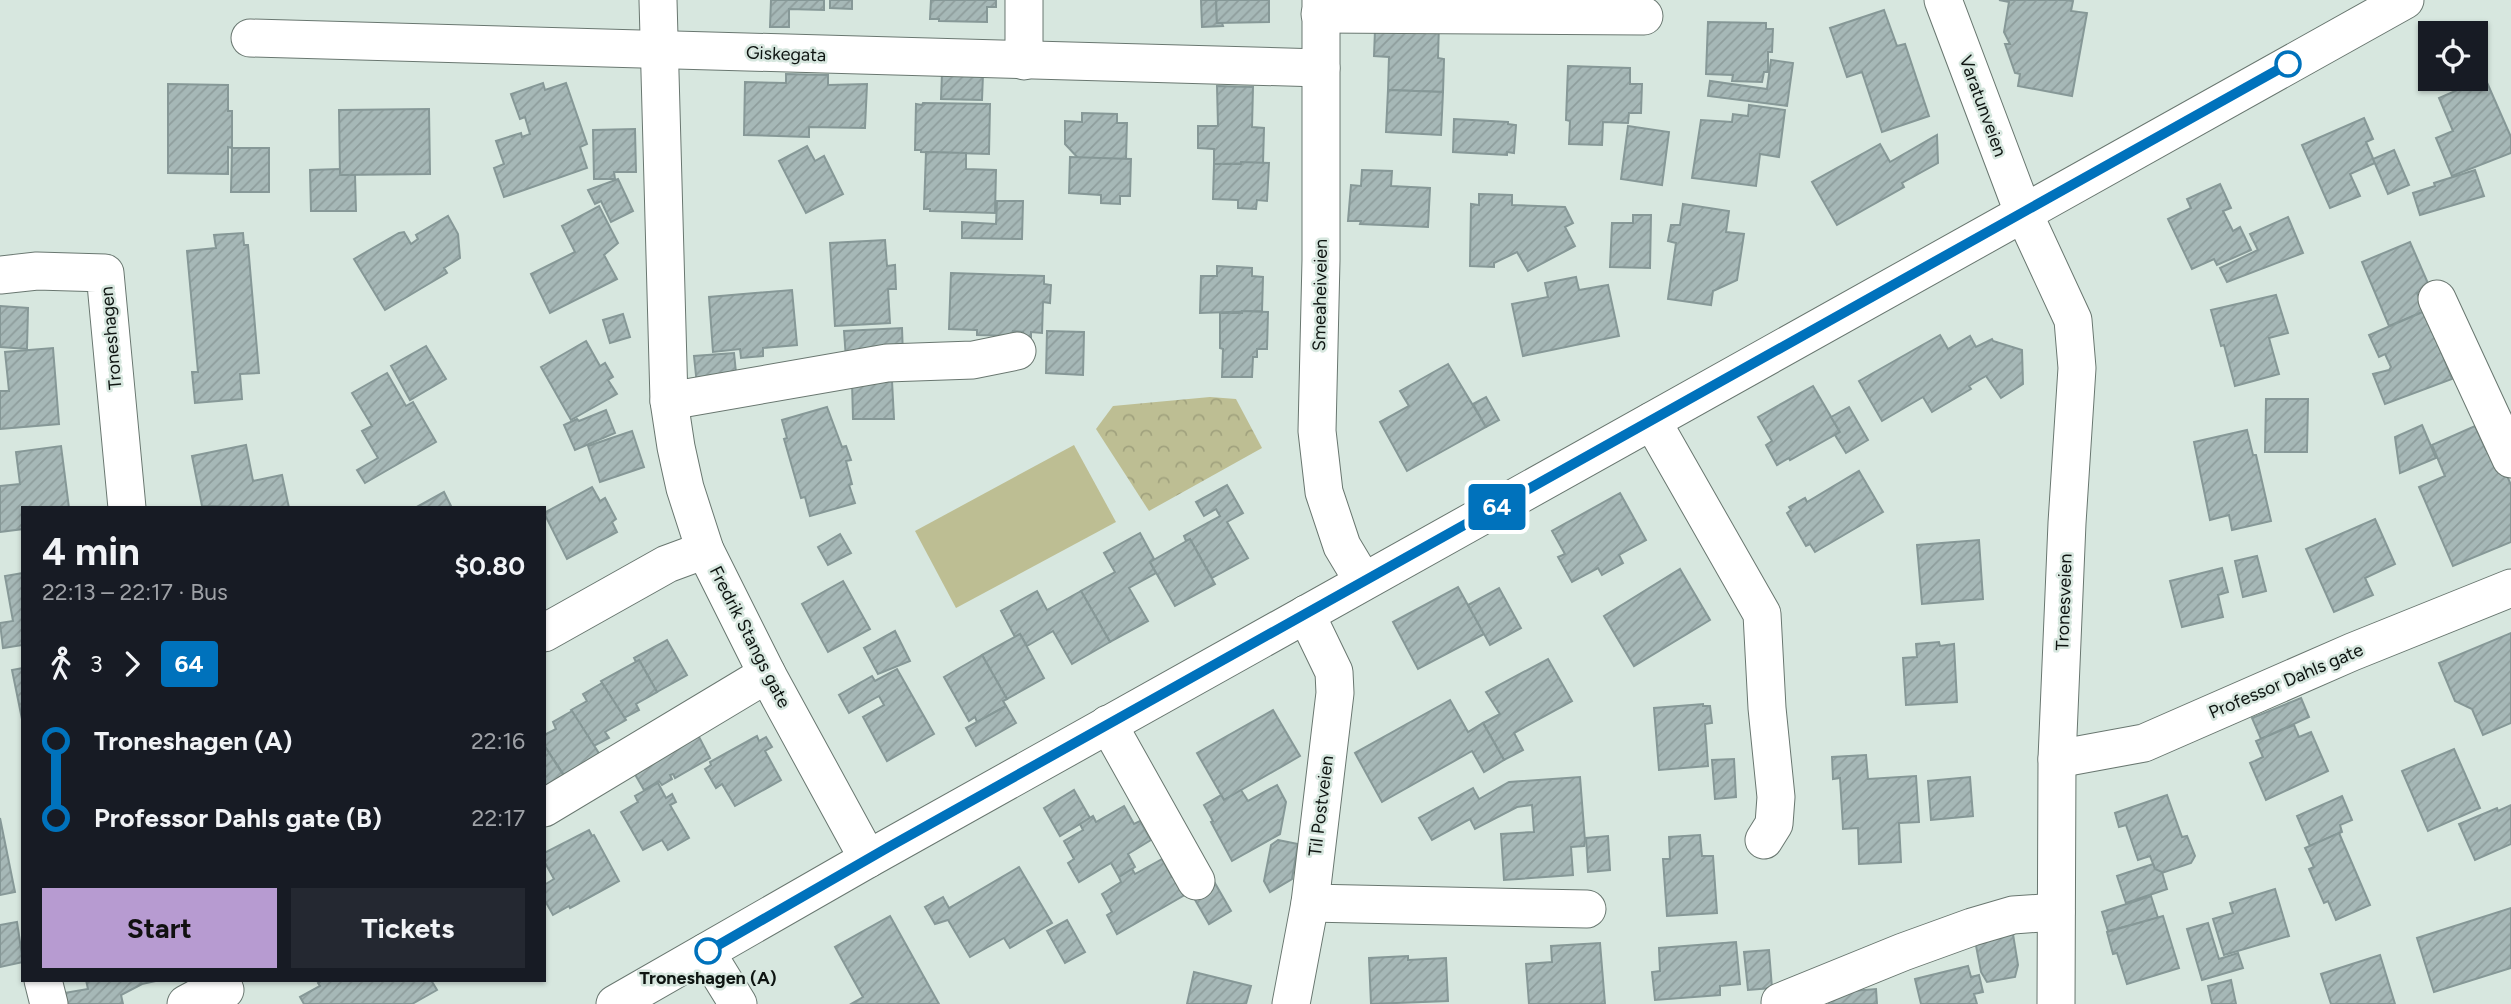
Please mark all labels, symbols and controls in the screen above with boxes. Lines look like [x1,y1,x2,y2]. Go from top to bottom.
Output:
map controls [2418,21,2488,91]
button: locate [2418,21,2488,91]
street label: Giskegata [745,42,827,66]
unlabelled marker [2275,51,2301,77]
street label: Varatunveien [1955,52,2011,160]
street label: Smeaheiveien [1308,239,1332,351]
street label: Troneshagen [96,285,126,391]
line badge: 64 [1466,484,1528,530]
text: 64 [1482,492,1512,521]
text: 4 min [42,529,140,575]
text: $0.80 [455,550,525,582]
street label: Tronesveien [2051,553,2077,651]
street label: Fredrik Stangs gate [705,562,795,712]
text: 22:13 – 22:17 · Bus [42,578,228,606]
street label: Professor Dahls gate [2205,638,2367,724]
icon: walk [42,645,80,683]
icon: forward [113,645,151,683]
text: 64 [175,649,204,678]
text: 3 [90,650,103,678]
text: Troneshagen (A) [94,725,293,757]
text: 22:16 [471,727,525,755]
street label: Til Postveien [1304,754,1338,858]
text: Professor Dahls gate (B) [94,802,382,834]
text: 22:17 [472,804,525,832]
button: Start [42,888,277,968]
button: Tickets [291,888,525,968]
marker: Troneshagen (A) [695,938,721,964]
place label: Troneshagen (A) [639,967,777,989]

